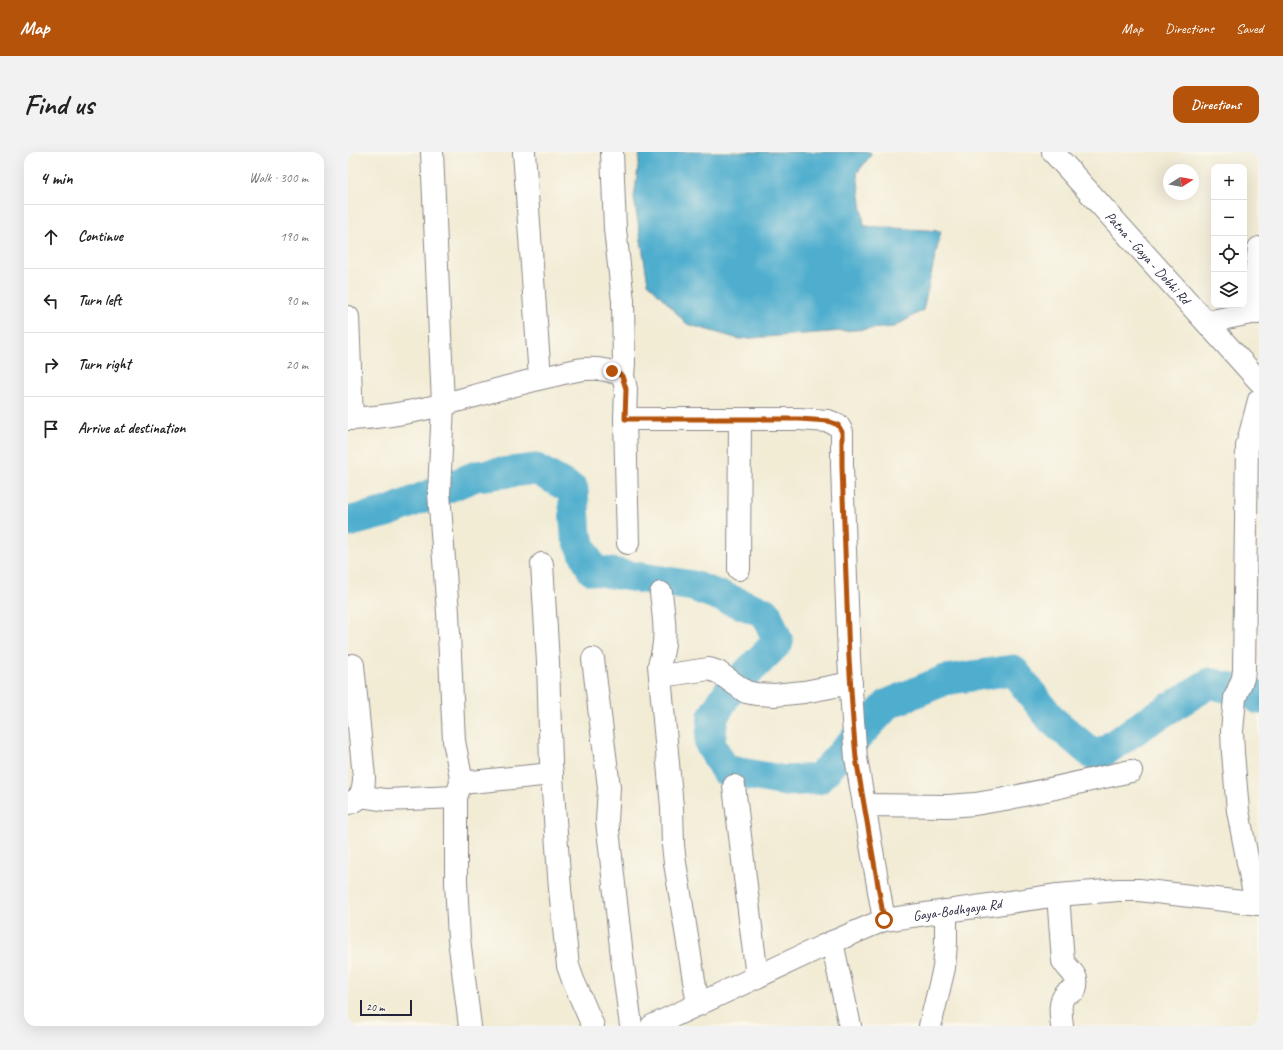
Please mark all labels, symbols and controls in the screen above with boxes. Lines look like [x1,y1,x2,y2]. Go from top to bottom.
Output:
text: Map [20,16,50,40]
text: Map [1122,20,1143,37]
text: Directions [1165,20,1214,37]
text: Saved [1236,20,1263,37]
button: Directions [1173,86,1259,123]
text: Find us [24,87,94,122]
north arrow [1163,164,1199,200]
map controls [1211,164,1247,308]
button: + [1211,164,1247,200]
text: 4 min [40,168,73,189]
text: Walk · 300 m [249,170,308,186]
button: − [1211,200,1247,236]
street label: Patna - Gaya - Dobhi Rd [1102,208,1195,310]
icon: ahead [40,226,62,248]
text: Continue [78,227,123,246]
text: 190 m [280,229,308,245]
button: locate [1211,236,1247,272]
button: layers [1211,272,1247,308]
icon: left [40,290,62,312]
text: Turn left [78,291,121,310]
text: 90 m [286,293,308,309]
icon: right [40,354,62,376]
text: Turn right [78,355,131,374]
text: 20 m [286,357,308,373]
route end [603,362,621,380]
icon: arrive [40,418,62,440]
text: Arrive at destination [78,419,185,438]
street label: Gaya-Bodhgaya Rd [912,895,1005,925]
route start [875,911,893,929]
scale bar [360,998,412,1017]
text: 20 m [366,1000,385,1014]

